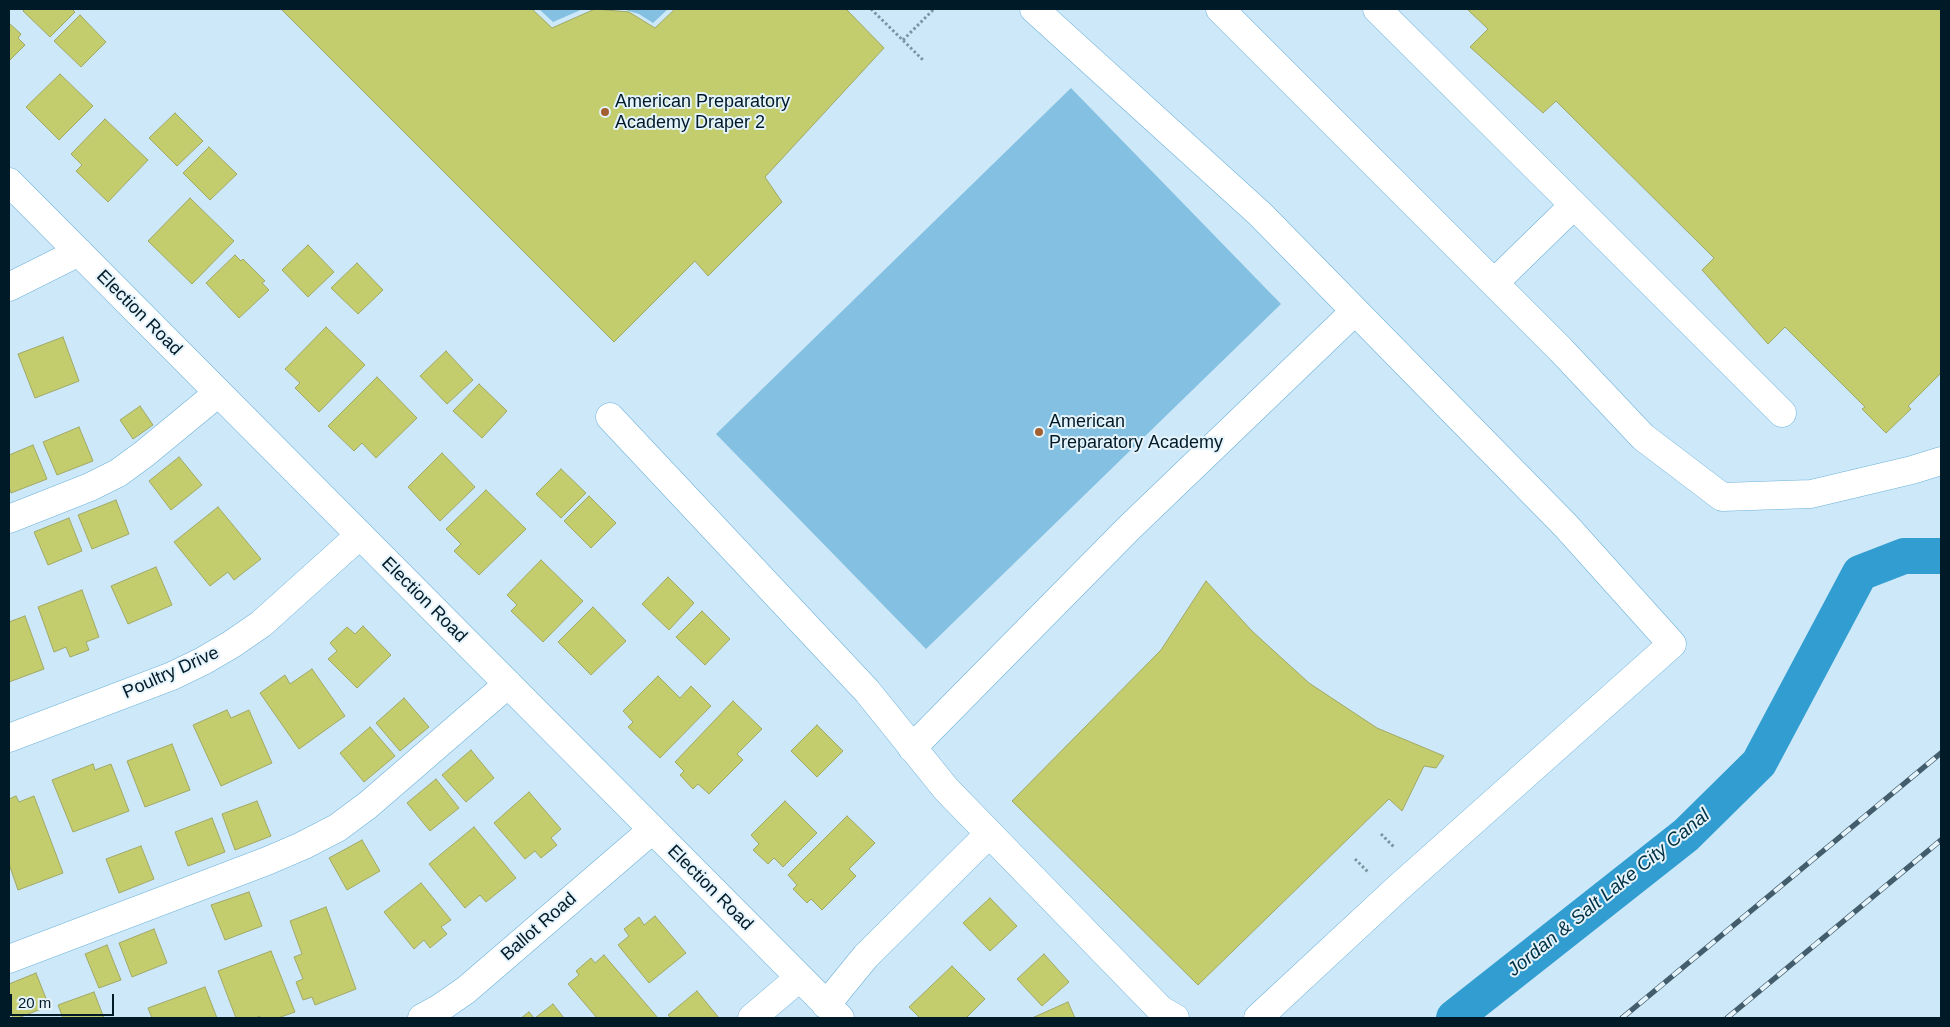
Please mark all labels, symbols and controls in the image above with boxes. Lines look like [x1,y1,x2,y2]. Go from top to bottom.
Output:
place label: American Preparatory Academy Draper 2 [615,91,790,134]
marker: American Preparatory Academy Draper 2 [599,106,611,118]
street label: Election Road [92,266,186,360]
place label: American Preparatory Academy [1049,411,1223,454]
marker: American Preparatory Academy [1033,426,1045,438]
street label: Election Road [377,553,471,647]
street label: Poultry Drive [120,642,222,704]
water label: Jordan & Salt Lake City Canal [1503,804,1715,982]
street label: Election Road [663,841,757,935]
street label: Ballot Road [497,888,581,966]
scale bar [12,984,116,1016]
text: 20 m [18,994,51,1011]

